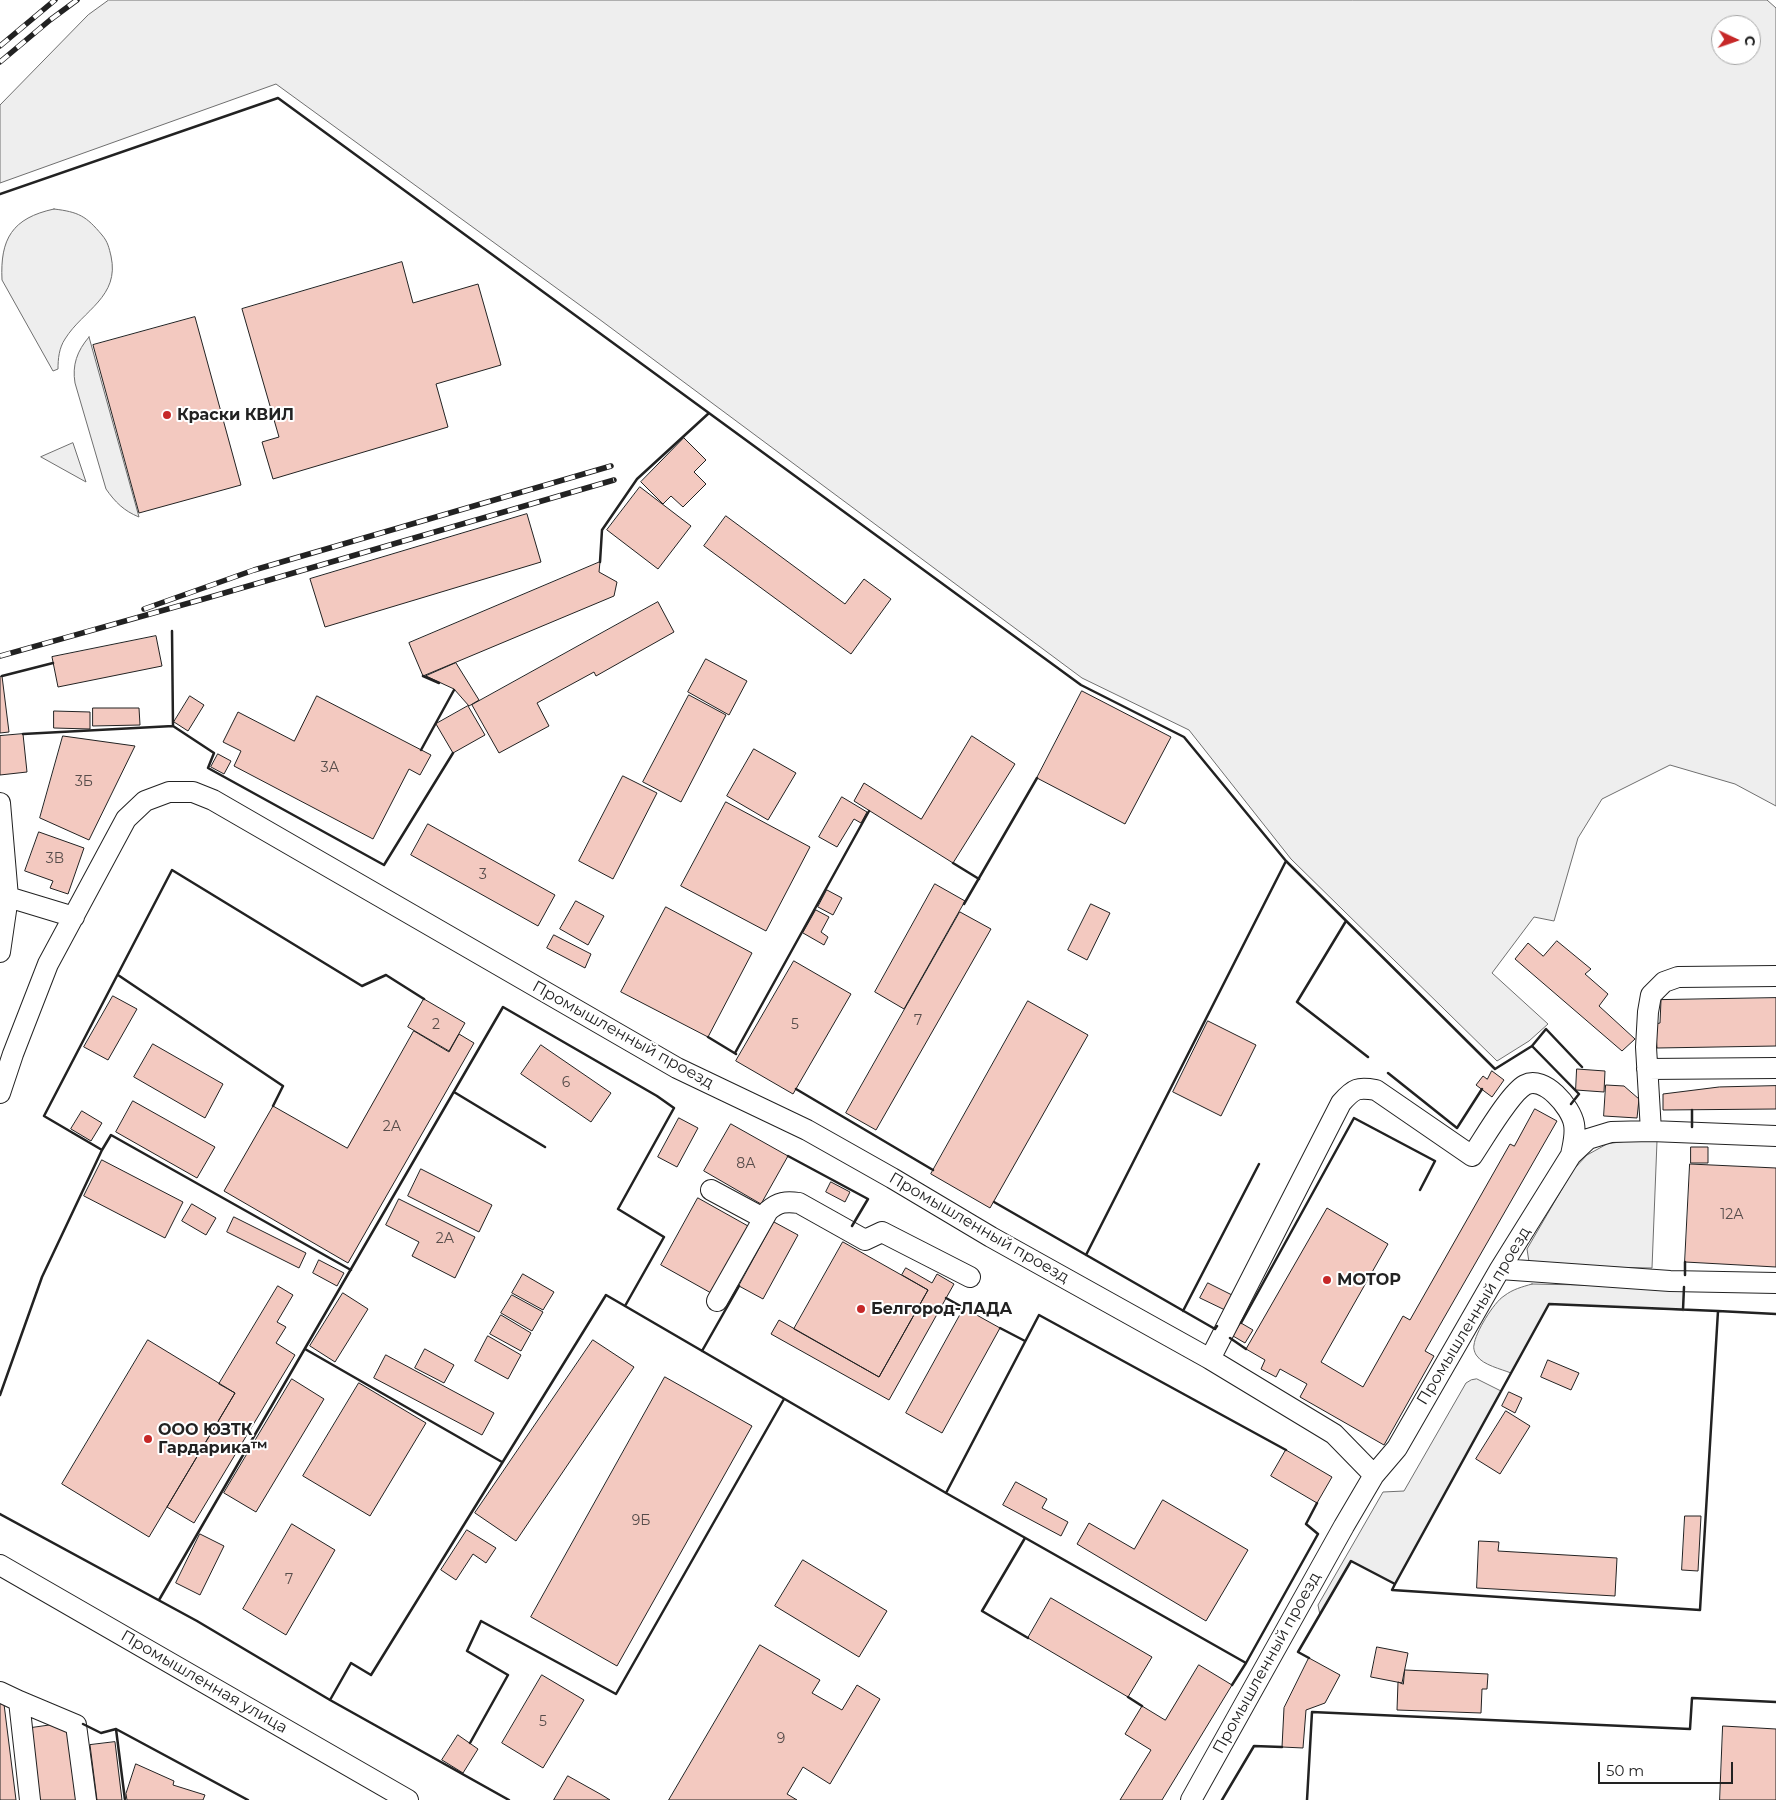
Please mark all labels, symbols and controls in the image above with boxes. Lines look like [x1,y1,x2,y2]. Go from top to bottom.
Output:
north arrow [1711,15,1761,65]
text: С [1741,35,1759,46]
place label: Краски КВИЛ [177,405,294,425]
marker: Краски КВИЛ [161,409,173,421]
house number: 3А [321,760,339,776]
house number: 3Б [75,774,93,790]
house number: 3В [46,851,64,867]
house number: 3 [479,867,487,883]
street label: Промышленный проезд [529,977,717,1093]
house number: 7 [914,1013,922,1029]
house number: 2 [432,1017,440,1033]
house number: 5 [791,1017,799,1033]
house number: 6 [562,1075,570,1091]
house number: 2А [383,1119,401,1135]
house number: 8А [736,1156,756,1172]
street label: Промышленный проезд [886,1169,1072,1287]
house number: 12А [1720,1207,1744,1223]
street label: Промышленный проезд [1413,1223,1535,1409]
house number: 2А [436,1231,454,1247]
place label: МОТОР [1337,1270,1401,1290]
marker: МОТОР [1321,1274,1333,1286]
place label: Белгород-ЛАДА [871,1299,1012,1319]
marker: Белгород-ЛАДА [855,1303,867,1315]
place label: ООО ЮЗТК Гардарика™ [158,1420,268,1458]
marker: ООО ЮЗТК Гардарика™ [142,1433,154,1445]
house number: 9Б [632,1513,650,1529]
street label: Промышленный проезд [1209,1569,1325,1757]
house number: 7 [285,1572,293,1588]
street label: Промышленная улица [117,1626,291,1738]
house number: 5 [539,1714,547,1730]
house number: 9 [777,1731,785,1747]
scale bar [1601,1752,1736,1784]
text: 50 m [1606,1761,1644,1780]

